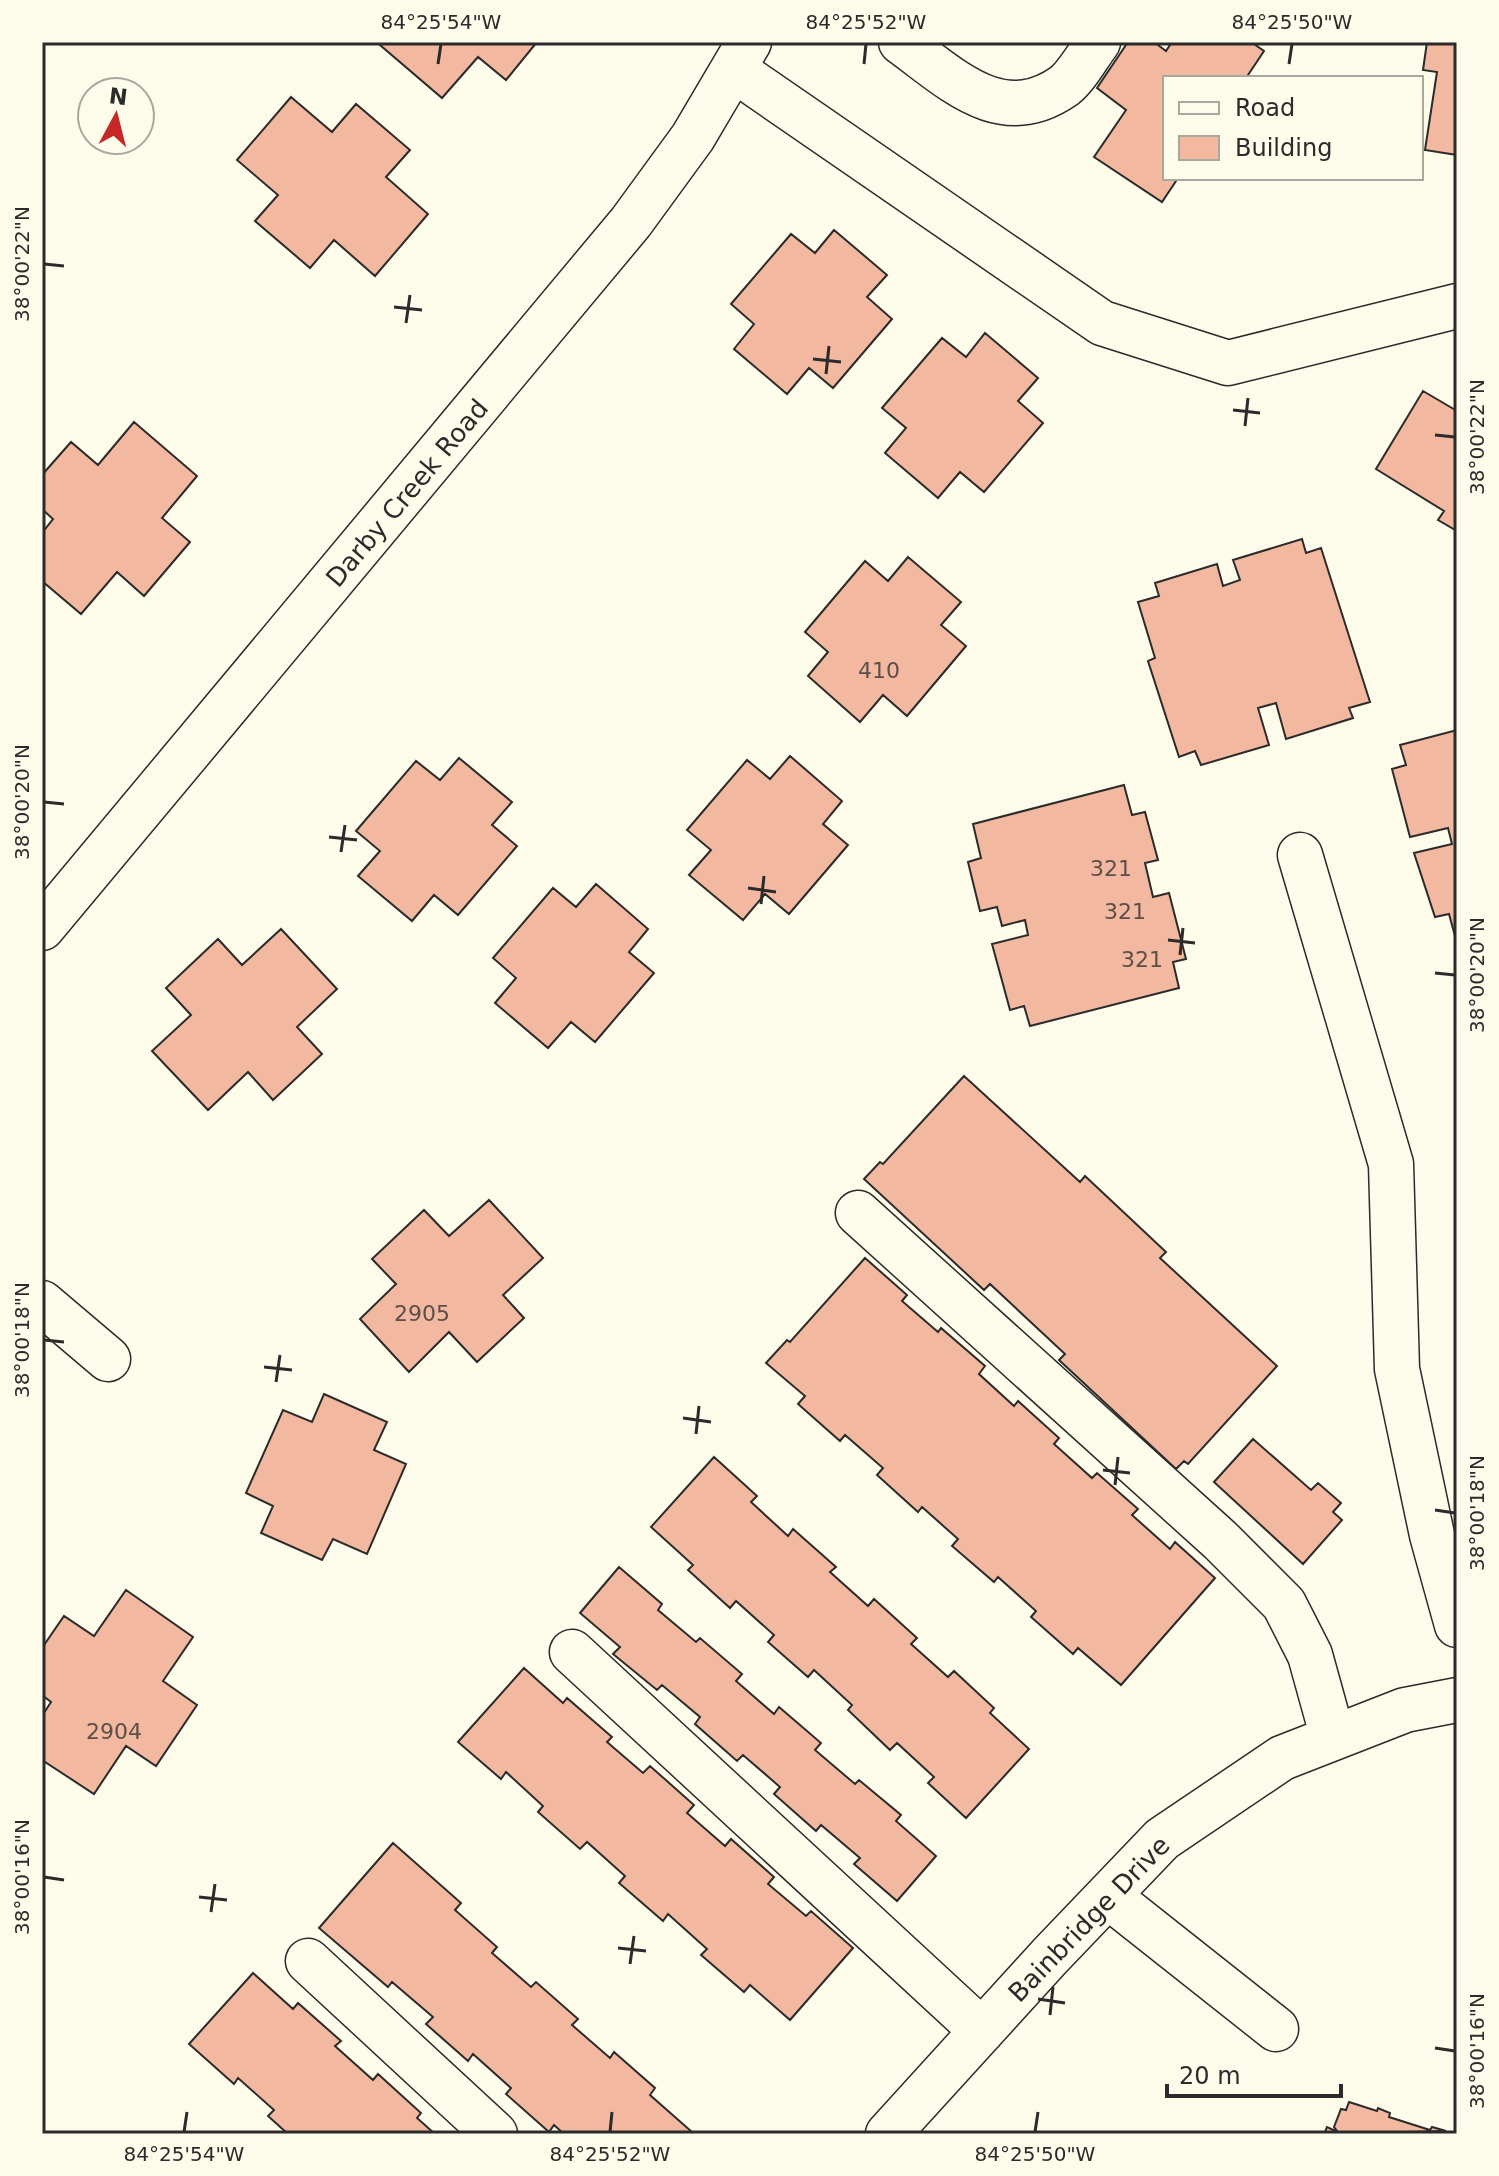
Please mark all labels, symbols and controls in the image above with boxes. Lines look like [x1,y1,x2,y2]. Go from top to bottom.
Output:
text: 84°25'54"W [381,10,502,34]
text: 84°25'52"W [806,10,927,34]
text: 84°25'50"W [1232,10,1353,34]
north arrow [76,76,156,156]
legend [1163,76,1423,180]
text: N [108,83,129,110]
text: Road [1235,94,1295,122]
text: Building [1235,134,1332,162]
text: 38°00'22"N [10,206,34,322]
text: 38°00'22"N [1465,379,1489,495]
street label: Darby Creek Road [320,393,494,593]
house number: 410 [858,658,900,683]
text: 38°00'20"N [10,744,34,860]
house number: 321 [1090,856,1132,881]
house number: 321 [1104,899,1146,924]
text: 38°00'20"N [1465,917,1489,1033]
house number: 321 [1121,947,1163,972]
text: 38°00'18"N [10,1282,34,1398]
house number: 2905 [394,1301,450,1326]
text: 38°00'18"N [1465,1455,1489,1571]
house number: 2904 [86,1719,142,1744]
text: 38°00'16"N [10,1819,34,1935]
street label: Bainbridge Drive [1002,1830,1176,2008]
text: 38°00'16"N [1465,1993,1489,2109]
scale bar [1167,2048,1341,2098]
text: 20 m [1179,2062,1241,2090]
text: 84°25'54"W [124,2142,245,2166]
text: 84°25'52"W [550,2142,671,2166]
text: 84°25'50"W [975,2142,1096,2166]

